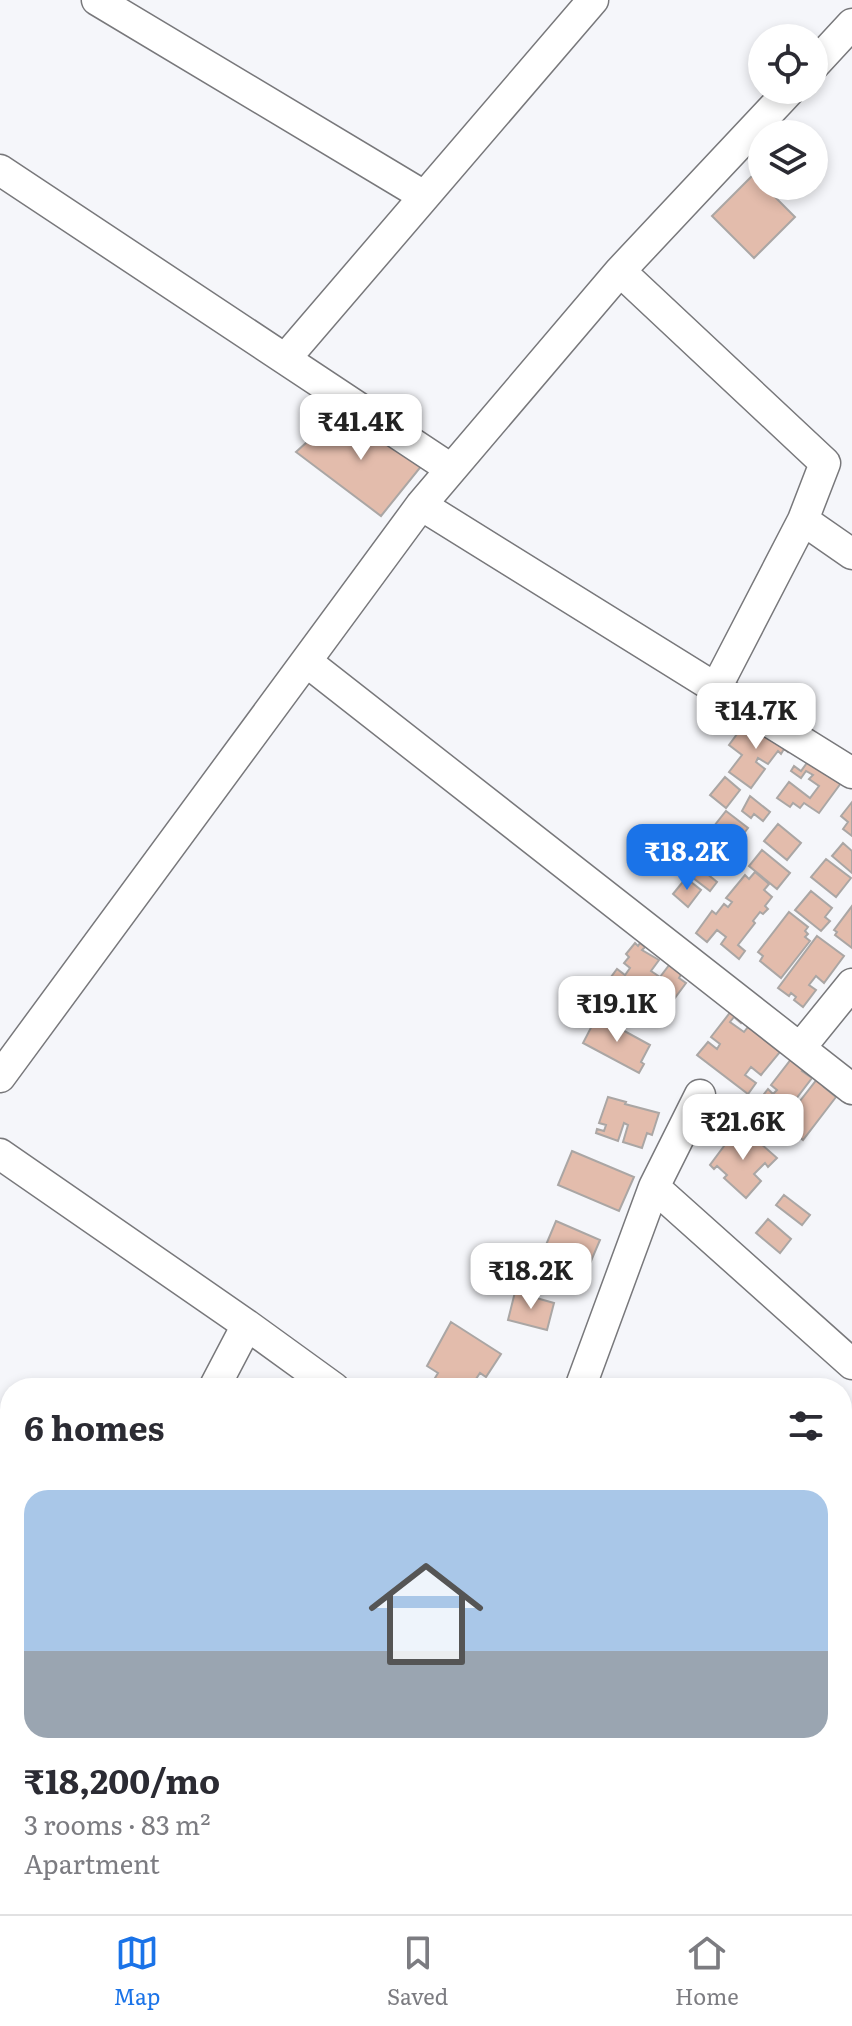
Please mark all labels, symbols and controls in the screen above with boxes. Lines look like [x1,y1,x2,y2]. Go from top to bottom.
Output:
map controls [748,24,828,200]
button: locate [748,24,828,104]
button: layers [748,120,828,200]
pin: ₹41.4K [296,394,426,462]
text: ₹41.4K [318,400,404,439]
pin: ₹14.7K [691,683,821,751]
text: ₹14.7K [715,689,797,728]
pin: ₹18.2K [622,824,752,892]
text: ₹18.2K [645,830,729,869]
pin: ₹19.1K [552,976,682,1044]
text: ₹19.1K [576,982,658,1021]
pin: ₹21.6K [678,1094,808,1162]
text: ₹21.6K [701,1100,785,1139]
pin: ₹18.2K [466,1243,596,1311]
text: ₹18.2K [489,1249,573,1288]
text: 6 homes [24,1401,164,1451]
icon: filters [784,1404,828,1448]
icon: home [354,1542,498,1686]
text: ₹18,200/mo [24,1754,220,1804]
text: 3 rooms · 83 m² [24,1804,210,1843]
text: Apartment [24,1843,160,1882]
tab: Map [113,1931,160,2012]
tab: Saved [387,1931,448,2012]
tab: Home [675,1931,739,2012]

